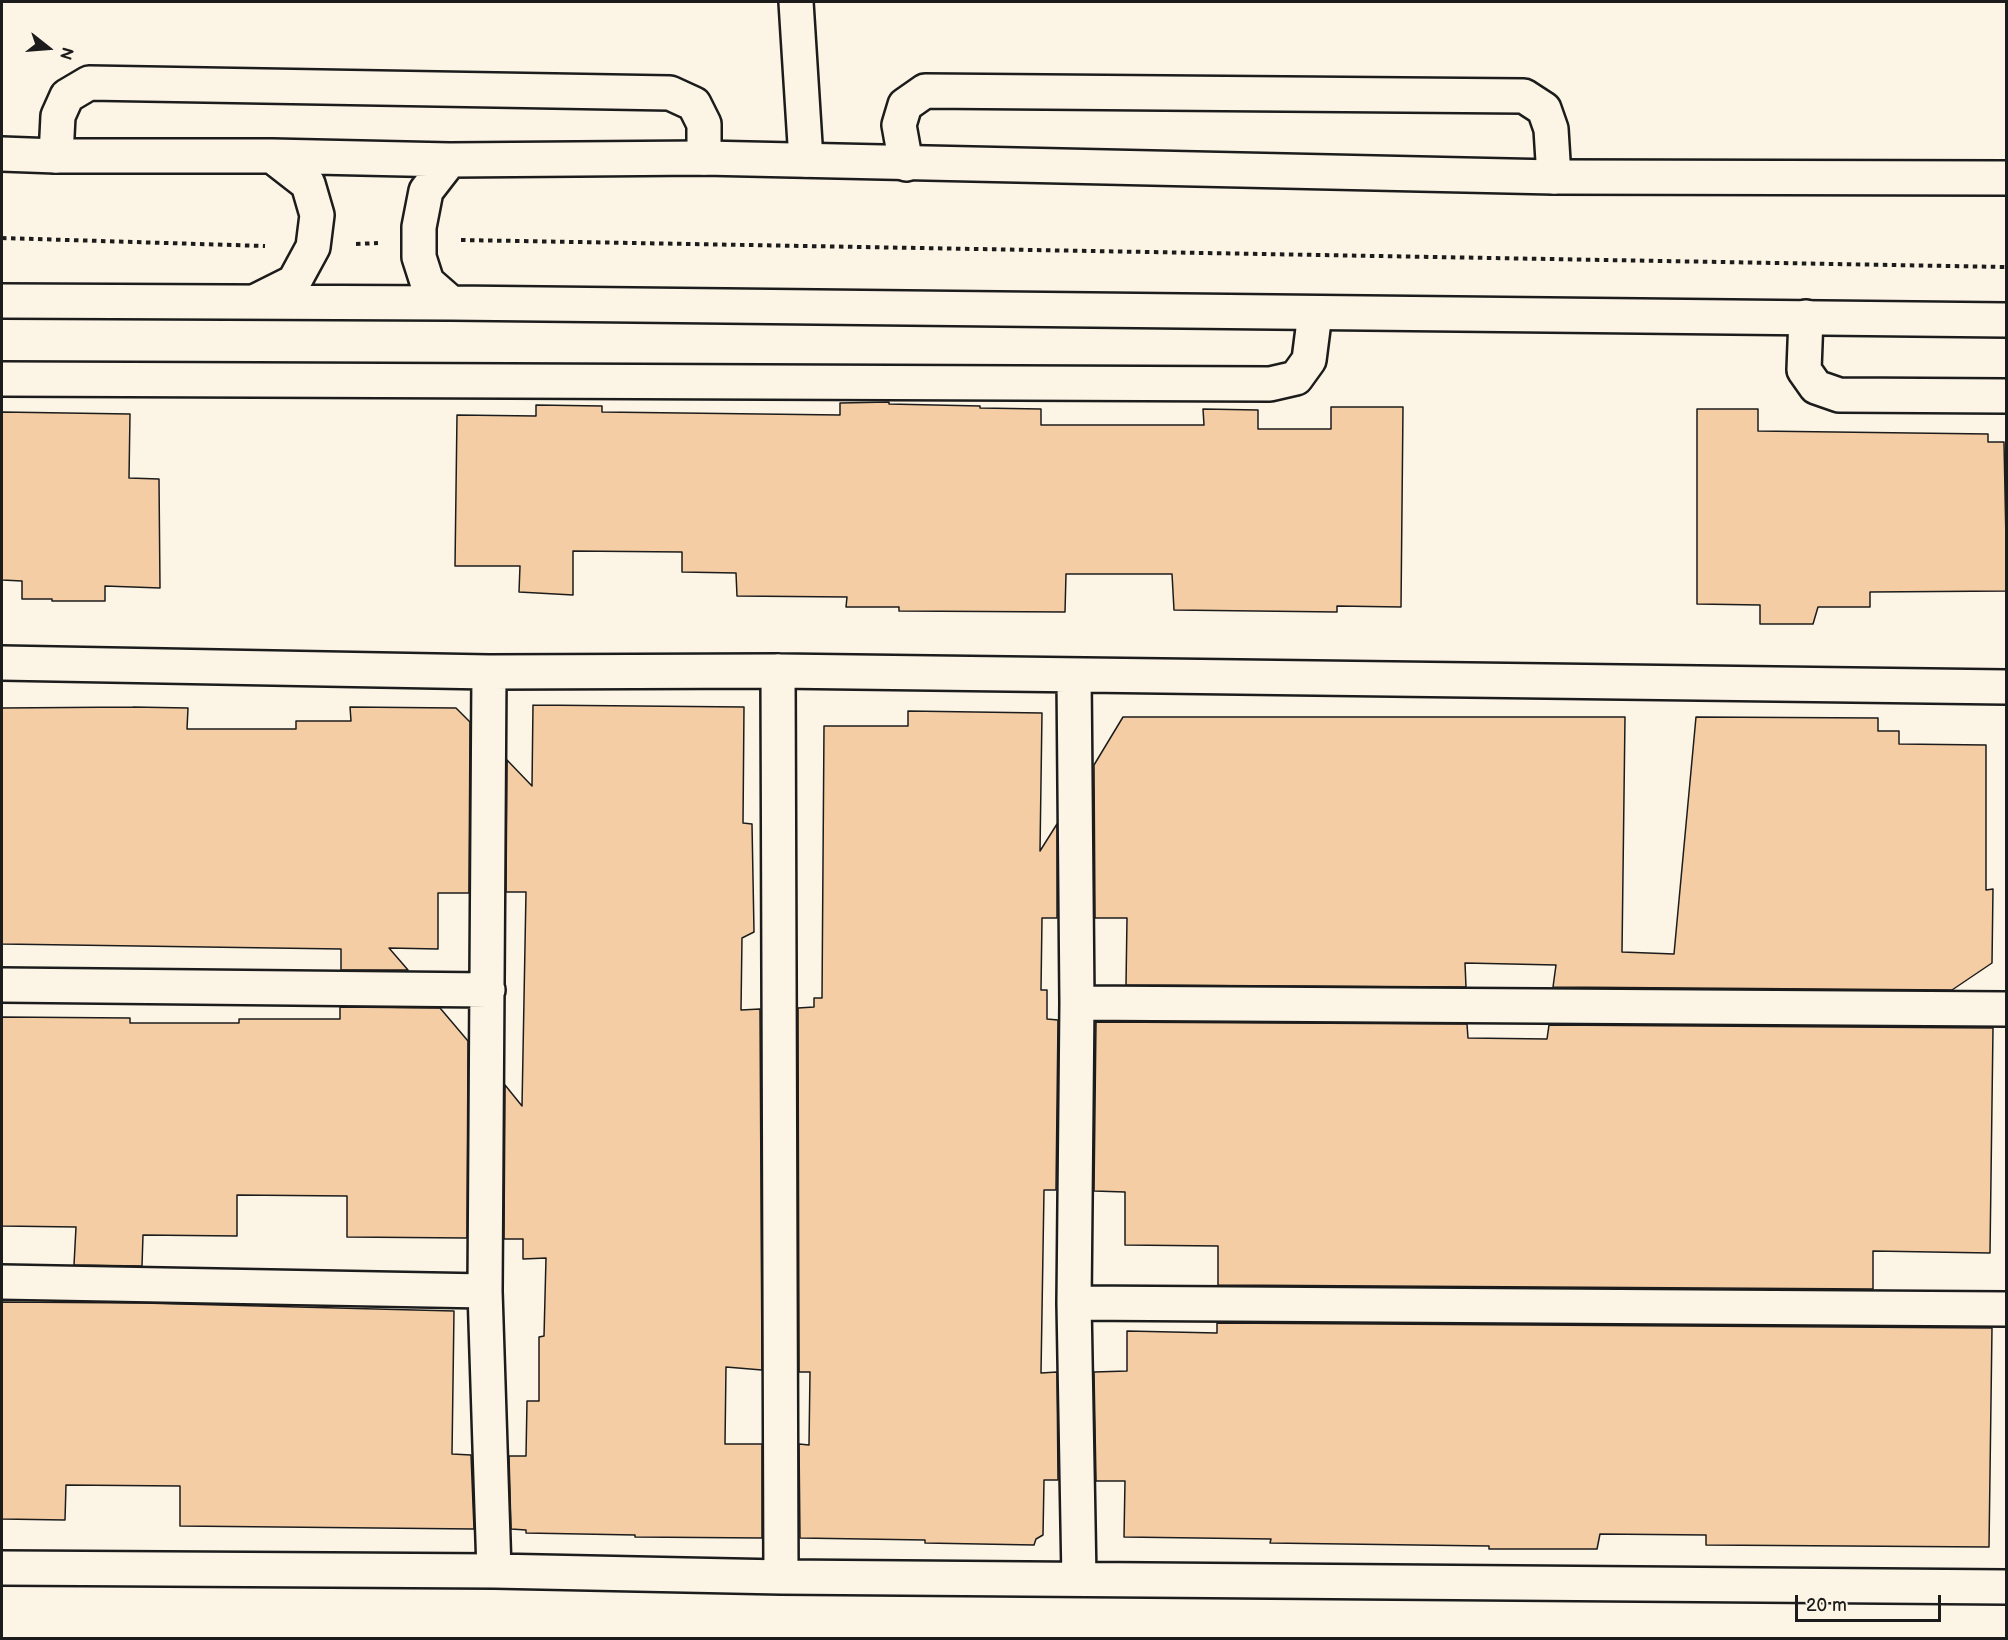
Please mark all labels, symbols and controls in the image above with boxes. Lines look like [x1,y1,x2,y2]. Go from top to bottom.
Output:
north arrow [18,18,78,78]
text: N [55,45,77,62]
scale bar [1798,1583,1944,1621]
text: 20 m [1806,1595,1847,1616]

